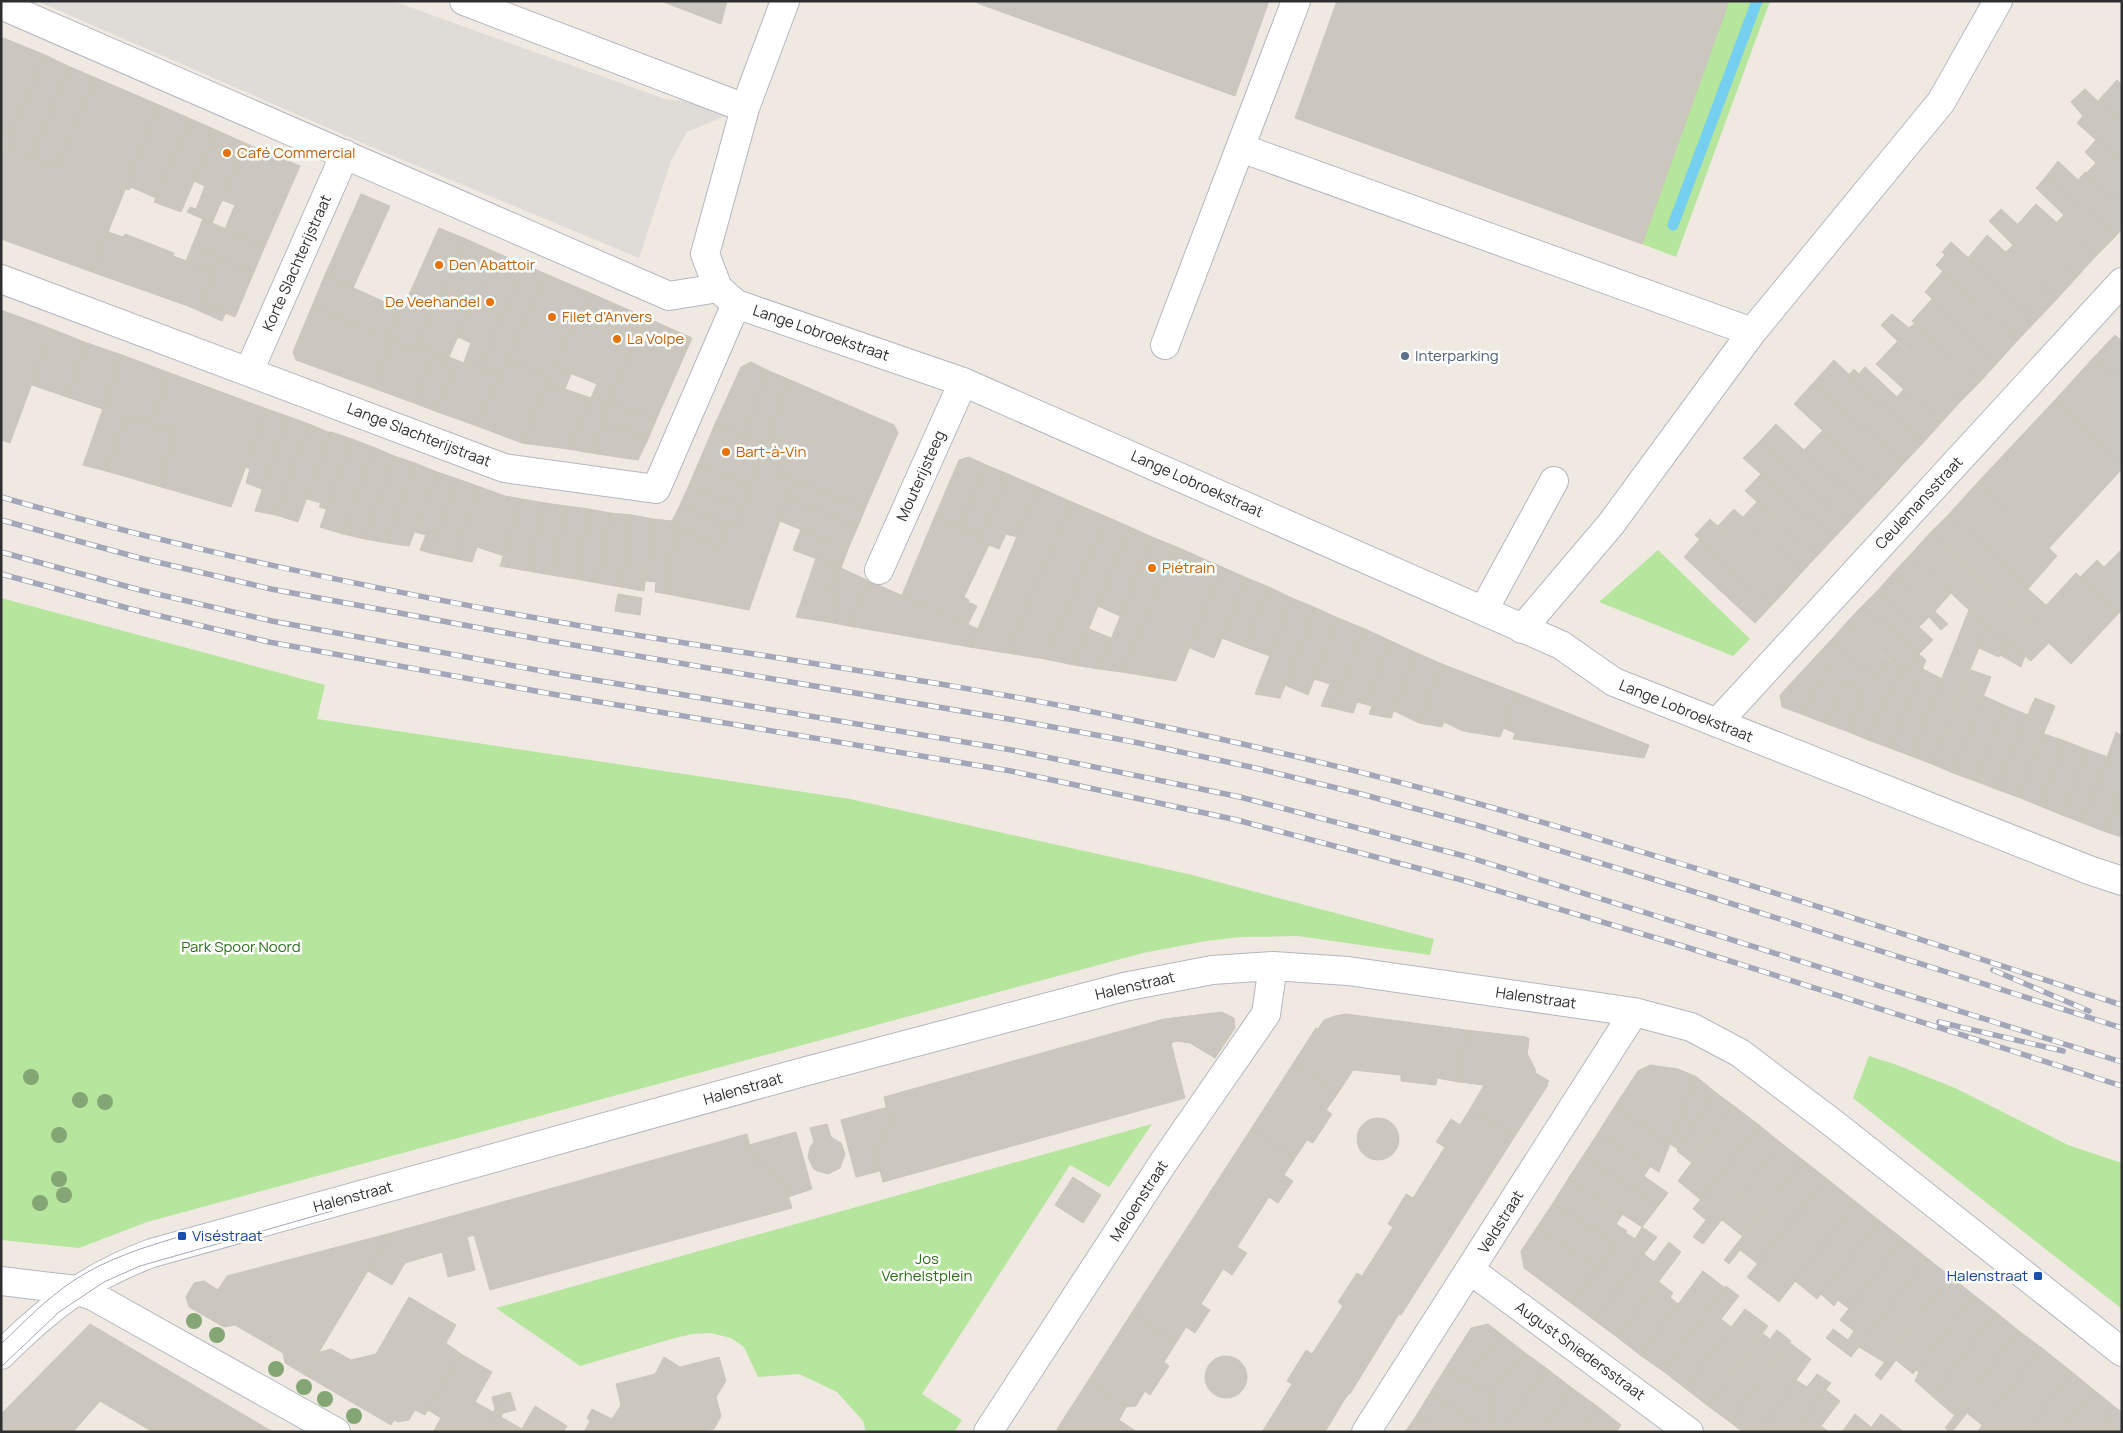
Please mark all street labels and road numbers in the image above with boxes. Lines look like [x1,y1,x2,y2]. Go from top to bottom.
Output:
street label: Korte Slachterijstraat [257,191,336,334]
street label: Lange Lobroekstraat [750,299,892,366]
street label: Lange Slachterijstraat [344,397,494,472]
street label: Mouterijsteeg [891,427,950,525]
street label: Lange Lobroekstraat [1128,445,1267,522]
street label: Ceulemansstraat [1870,452,1967,554]
street label: Lange Lobroekstraat [1616,674,1756,747]
street label: Halenstraat [1093,966,1177,1005]
street label: Halenstraat [1494,981,1578,1014]
street label: Halenstraat [701,1067,785,1110]
street label: Meloenstraat [1104,1156,1173,1245]
street label: Halenstraat [311,1176,395,1217]
street label: Veldstraat [1473,1186,1528,1257]
street label: August Sniedersstraat [1511,1296,1649,1405]

